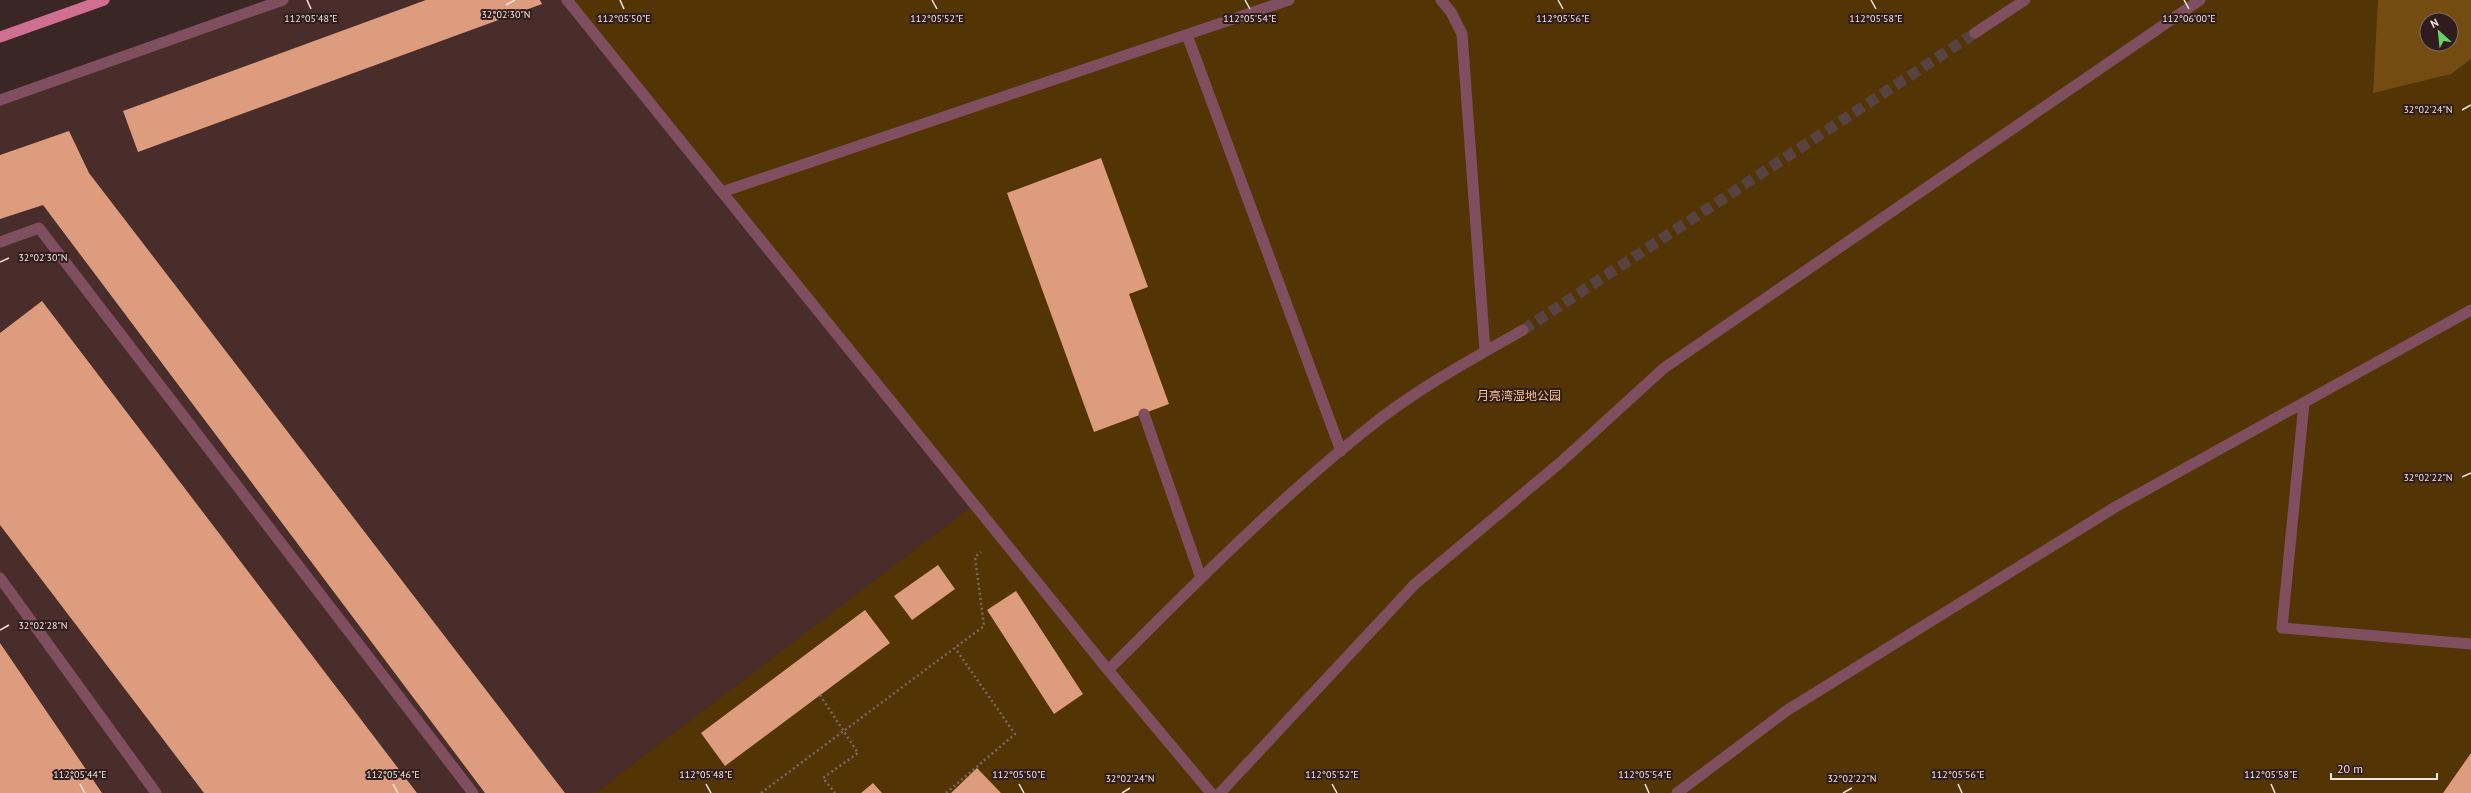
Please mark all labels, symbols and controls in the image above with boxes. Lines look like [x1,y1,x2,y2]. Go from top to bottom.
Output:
text: 32°02'30"N [481,8,531,21]
text: 112°05'48"E [284,12,338,25]
text: 112°05'50"E [597,12,651,25]
text: 112°05'52"E [910,12,964,25]
text: 112°05'54"E [1223,12,1277,25]
text: 112°05'56"E [1536,12,1590,25]
text: 112°05'58"E [1849,12,1903,25]
text: 112°06'00"E [2162,12,2216,25]
north arrow [2419,12,2459,52]
text: N [2428,15,2441,31]
text: 32°02'24"N [2403,103,2453,116]
text: 32°02'30"N [18,251,68,264]
park label: 月亮湾湿地公园 [1477,388,1561,403]
text: 32°02'22"N [2403,471,2453,484]
text: 32°02'28"N [18,619,68,632]
scale bar [2331,755,2437,781]
text: 20 m [2337,761,2363,776]
text: 112°05'44"E [53,768,107,781]
text: 112°05'46"E [366,768,420,781]
text: 112°05'48"E [679,768,733,781]
text: 112°05'50"E [992,768,1046,781]
text: 112°05'52"E [1305,768,1359,781]
text: 112°05'54"E [1618,768,1672,781]
text: 112°05'56"E [1931,768,1985,781]
text: 112°05'58"E [2244,768,2298,781]
text: 32°02'24"N [1105,772,1155,785]
text: 32°02'22"N [1827,772,1877,785]

